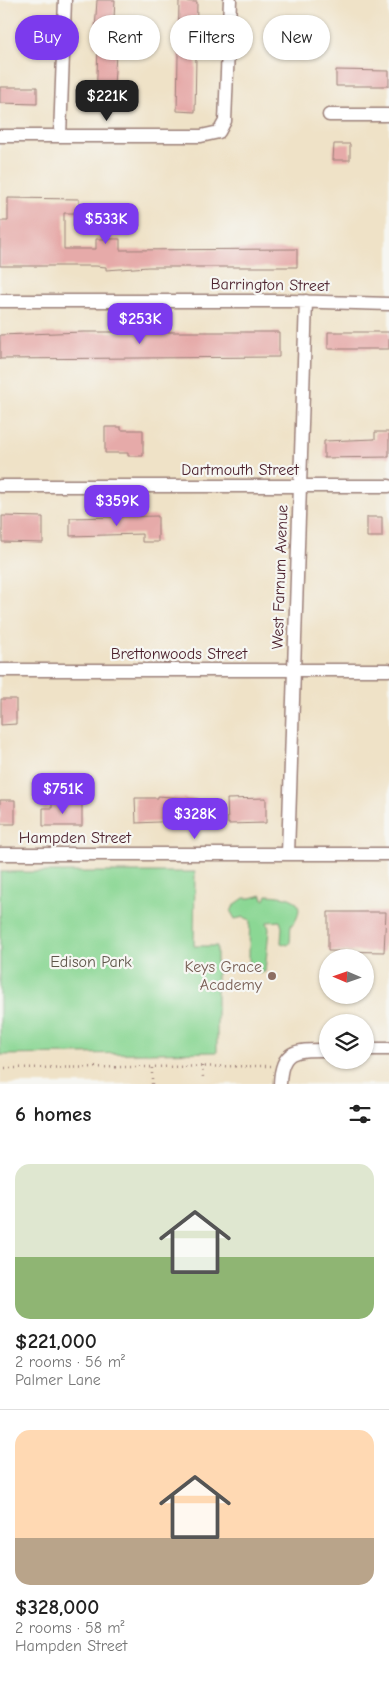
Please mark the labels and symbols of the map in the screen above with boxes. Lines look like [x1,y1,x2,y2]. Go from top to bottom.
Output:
pin: $221K [72,80,142,122]
pin: $533K [71,202,141,245]
street label: Barrington Street [211,275,330,295]
pin: $253K [105,302,175,345]
street label: Dartmouth Street [181,461,299,479]
pin: $359K [82,484,152,527]
street label: West Farnum Avenue [268,504,292,650]
street label: Brettonwoods Street [111,645,248,663]
pin: $751K [28,772,98,815]
pin: $328K [160,798,230,840]
street label: Hampden Street [19,829,132,847]
north arrow [319,949,374,1004]
park label: Edison Park [50,953,132,971]
place label: Keys Grace Academy [184,958,263,994]
marker: Keys Grace Academy [266,970,278,982]

